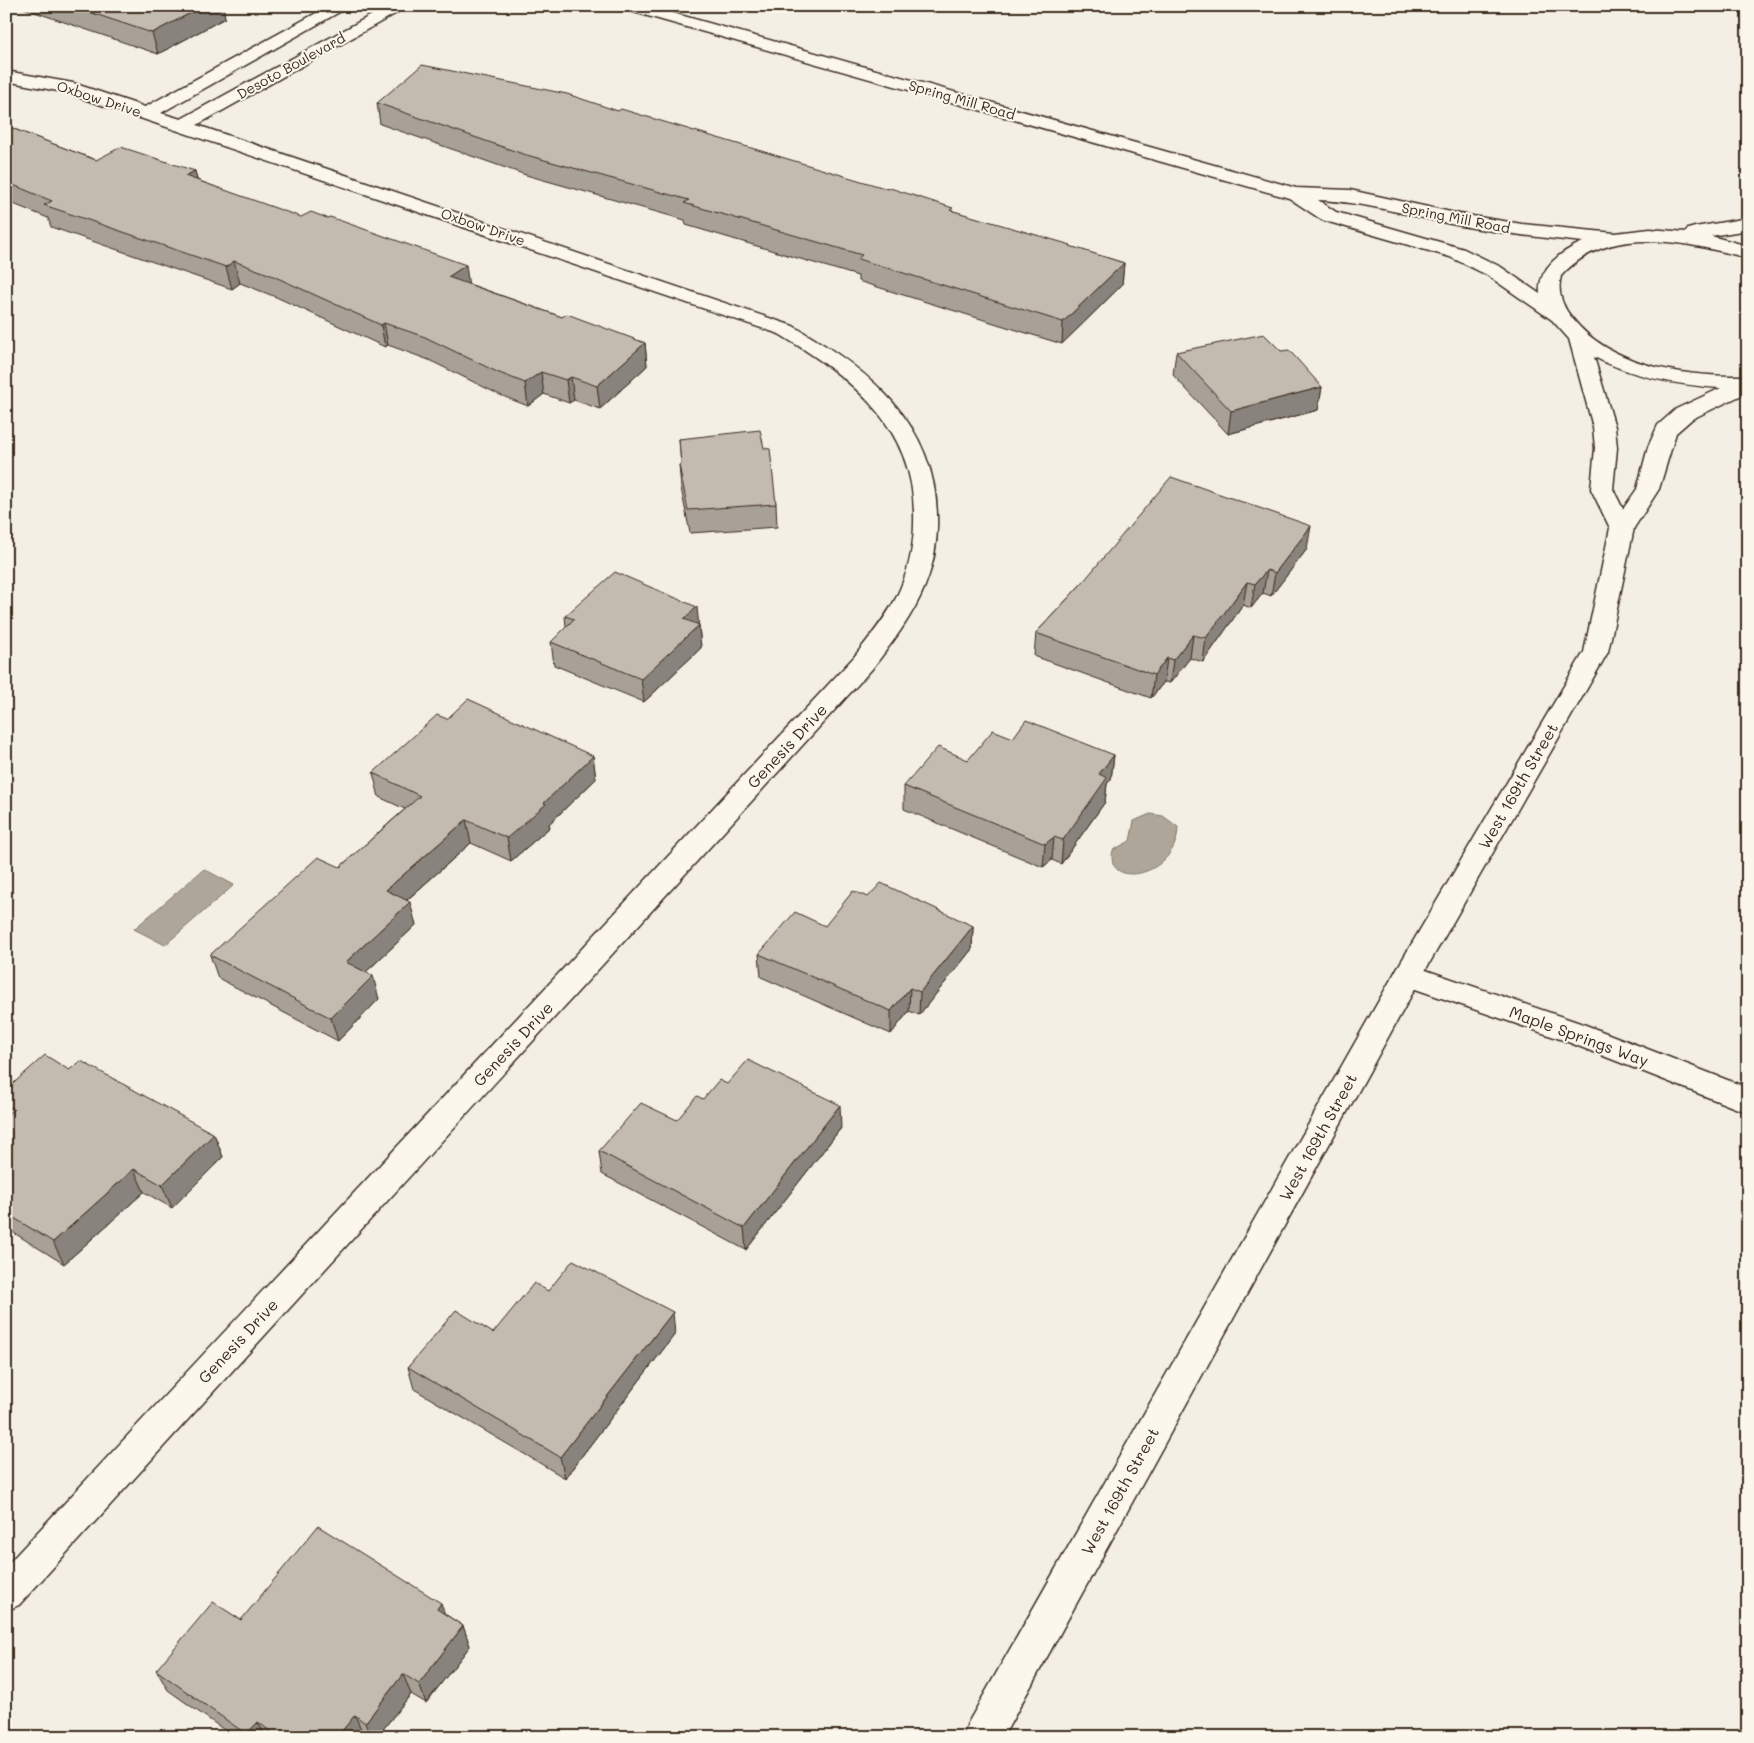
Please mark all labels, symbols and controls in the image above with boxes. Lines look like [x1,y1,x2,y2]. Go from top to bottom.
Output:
street label: Desoto Boulevard [233,28,348,103]
street label: Spring Mill Road [907,75,1018,124]
street label: Oxbow Drive [54,76,144,121]
street label: Spring Mill Road [1400,198,1512,237]
street label: Oxbow Drive [439,203,528,250]
street label: Genesis Drive [742,699,831,792]
street label: West 169th Street [1473,719,1562,853]
street label: Genesis Drive [468,997,557,1090]
street label: Maple Springs Way [1507,1001,1652,1071]
street label: West 169th Street [1274,1069,1361,1204]
street label: Genesis Drive [193,1294,282,1387]
street label: West 169th Street [1076,1423,1163,1558]

